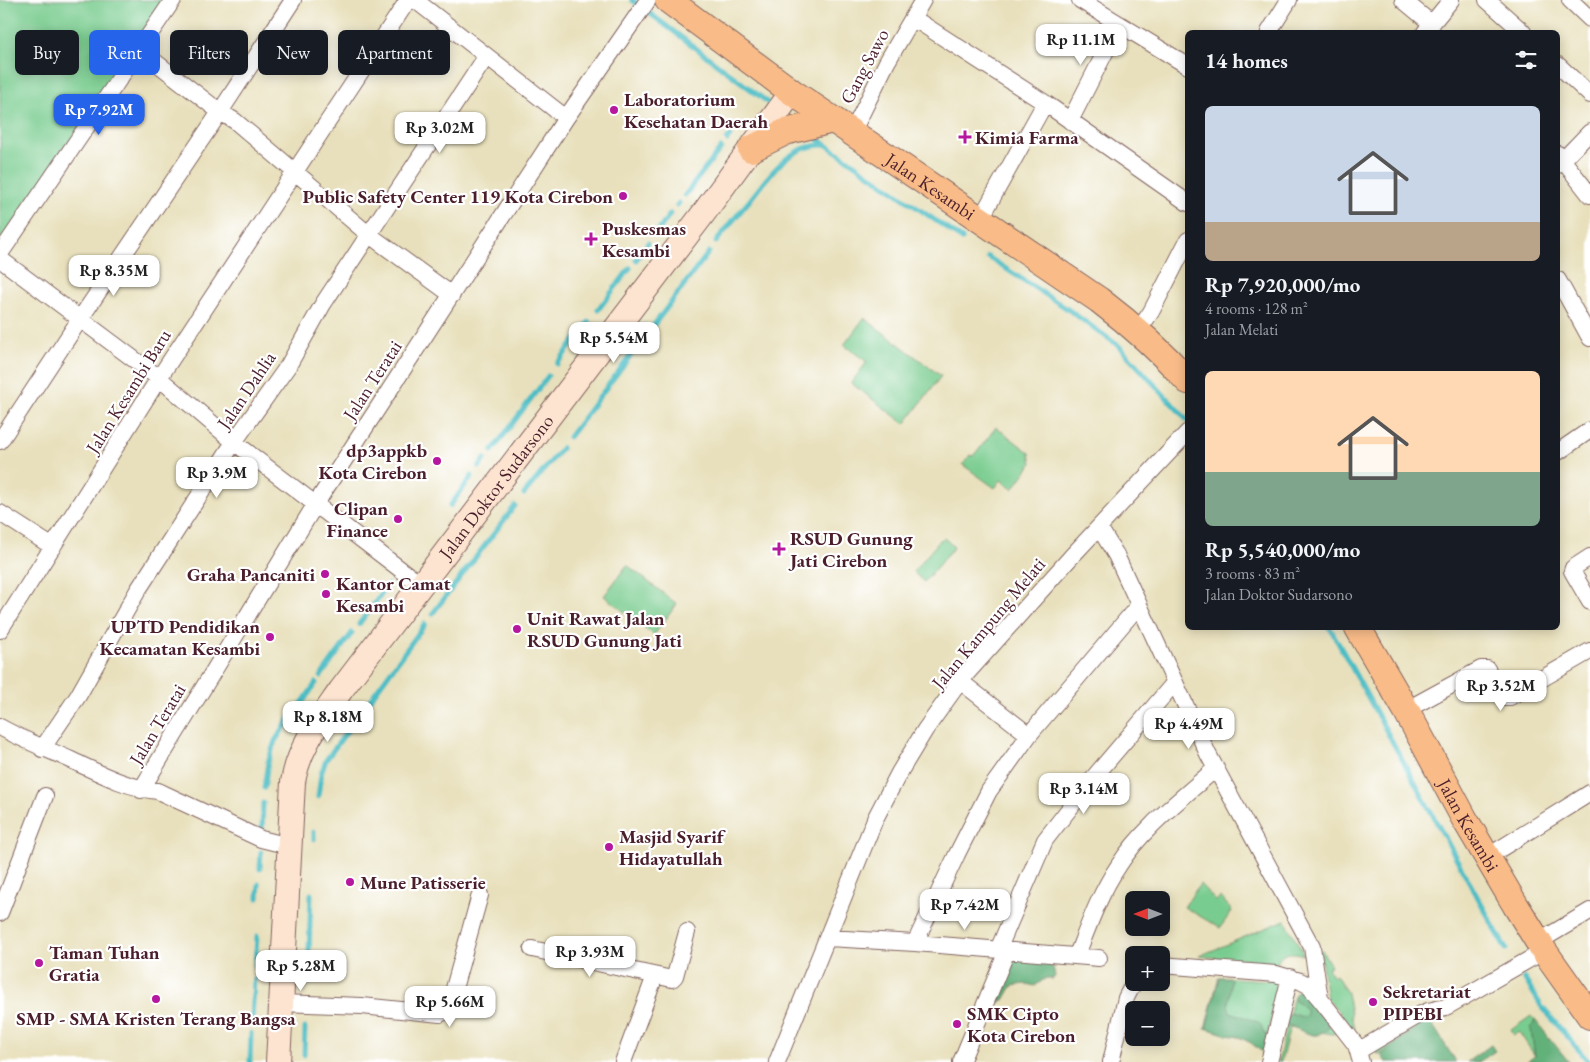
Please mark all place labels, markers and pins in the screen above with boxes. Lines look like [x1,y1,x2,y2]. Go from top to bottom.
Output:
pin: Rp 11.1M [1029,23,1133,66]
place label: Laboratorium Kesehatan Daerah [624,87,768,134]
pin: Rp 7.92M [47,94,151,136]
marker: Laboratorium Kesehatan Daerah [608,104,620,116]
pin: Rp 3.02M [388,112,492,154]
place label: Kimia Farma [975,125,1079,150]
marker: Kimia Farma [959,131,971,143]
place label: Public Safety Center 119 Kota Cirebon [303,184,613,209]
marker: Public Safety Center 119 Kota Cirebon [617,190,629,202]
place label: Puskesmas Kesambi [602,216,686,263]
marker: Puskesmas Kesambi [584,232,598,246]
pin: Rp 8.35M [62,254,166,297]
pin: Rp 5.54M [562,322,666,364]
place label: dp3appkb Kota Cirebon [319,438,427,485]
marker: dp3appkb Kota Cirebon [431,455,443,467]
pin: Rp 3.9M [171,456,263,499]
place label: Clipan Finance [327,496,388,543]
marker: Clipan Finance [392,513,404,525]
place label: RSUD Gunung Jati Cirebon [788,526,913,573]
marker: RSUD Gunung Jati Cirebon [772,542,786,556]
place label: Graha Pancaniti [187,562,315,587]
marker: Graha Pancaniti [319,568,331,580]
place label: Kantor Camat Kesambi [336,571,451,618]
marker: Kantor Camat Kesambi [320,588,332,600]
place label: Unit Rawat Jalan RSUD Gunung Jati [527,606,682,653]
place label: UPTD Pendidikan Kecamatan Kesambi [100,614,260,661]
marker: Unit Rawat Jalan RSUD Gunung Jati [511,623,523,635]
marker: UPTD Pendidikan Kecamatan Kesambi [264,631,276,643]
pin: Rp 3.52M [1449,670,1553,712]
pin: Rp 8.18M [276,700,380,743]
pin: Rp 4.49M [1137,708,1241,750]
pin: Rp 3.14M [1032,772,1136,815]
place label: Masjid Syarif Hidayatullah [619,824,726,871]
marker: Masjid Syarif Hidayatullah [603,841,615,853]
place label: Mune Patisserie [360,870,486,895]
marker: Mune Patisserie [344,876,356,888]
pin: Rp 7.42M [913,888,1017,931]
pin: Rp 3.93M [538,936,642,978]
place label: Taman Tuhan Gratia [49,940,160,987]
pin: Rp 5.28M [249,950,353,992]
marker: Taman Tuhan Gratia [33,957,45,969]
place label: Sekretariat PIPEBI [1383,979,1471,1026]
pin: Rp 5.66M [398,986,502,1028]
marker: SMP - SMA Kristen Terang Bangsa [150,993,162,1005]
marker: Sekretariat PIPEBI [1367,996,1379,1008]
place label: SMK Cipto Kota Cirebon [967,1001,1076,1048]
place label: SMP - SMA Kristen Terang Bangsa [16,1006,296,1031]
marker: SMK Cipto Kota Cirebon [951,1018,963,1030]

